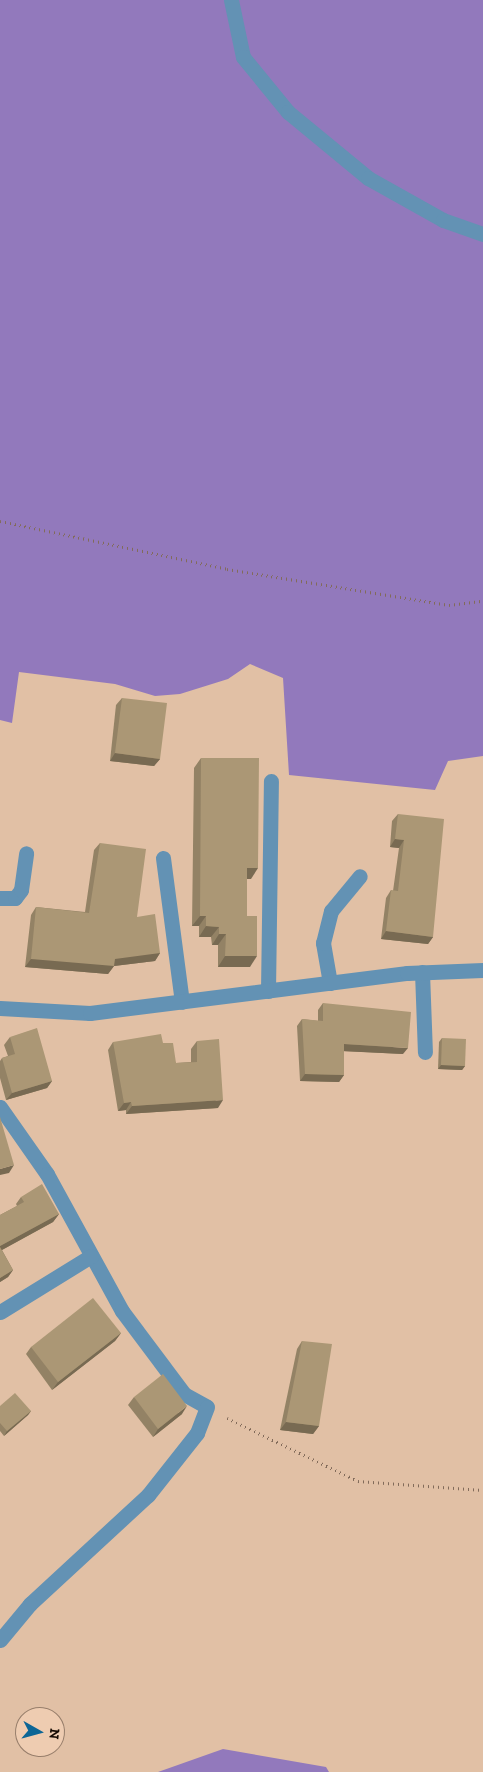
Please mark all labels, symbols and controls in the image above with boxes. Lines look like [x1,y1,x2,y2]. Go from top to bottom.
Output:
north arrow [15,1707,65,1757]
text: N [45,1727,63,1740]

